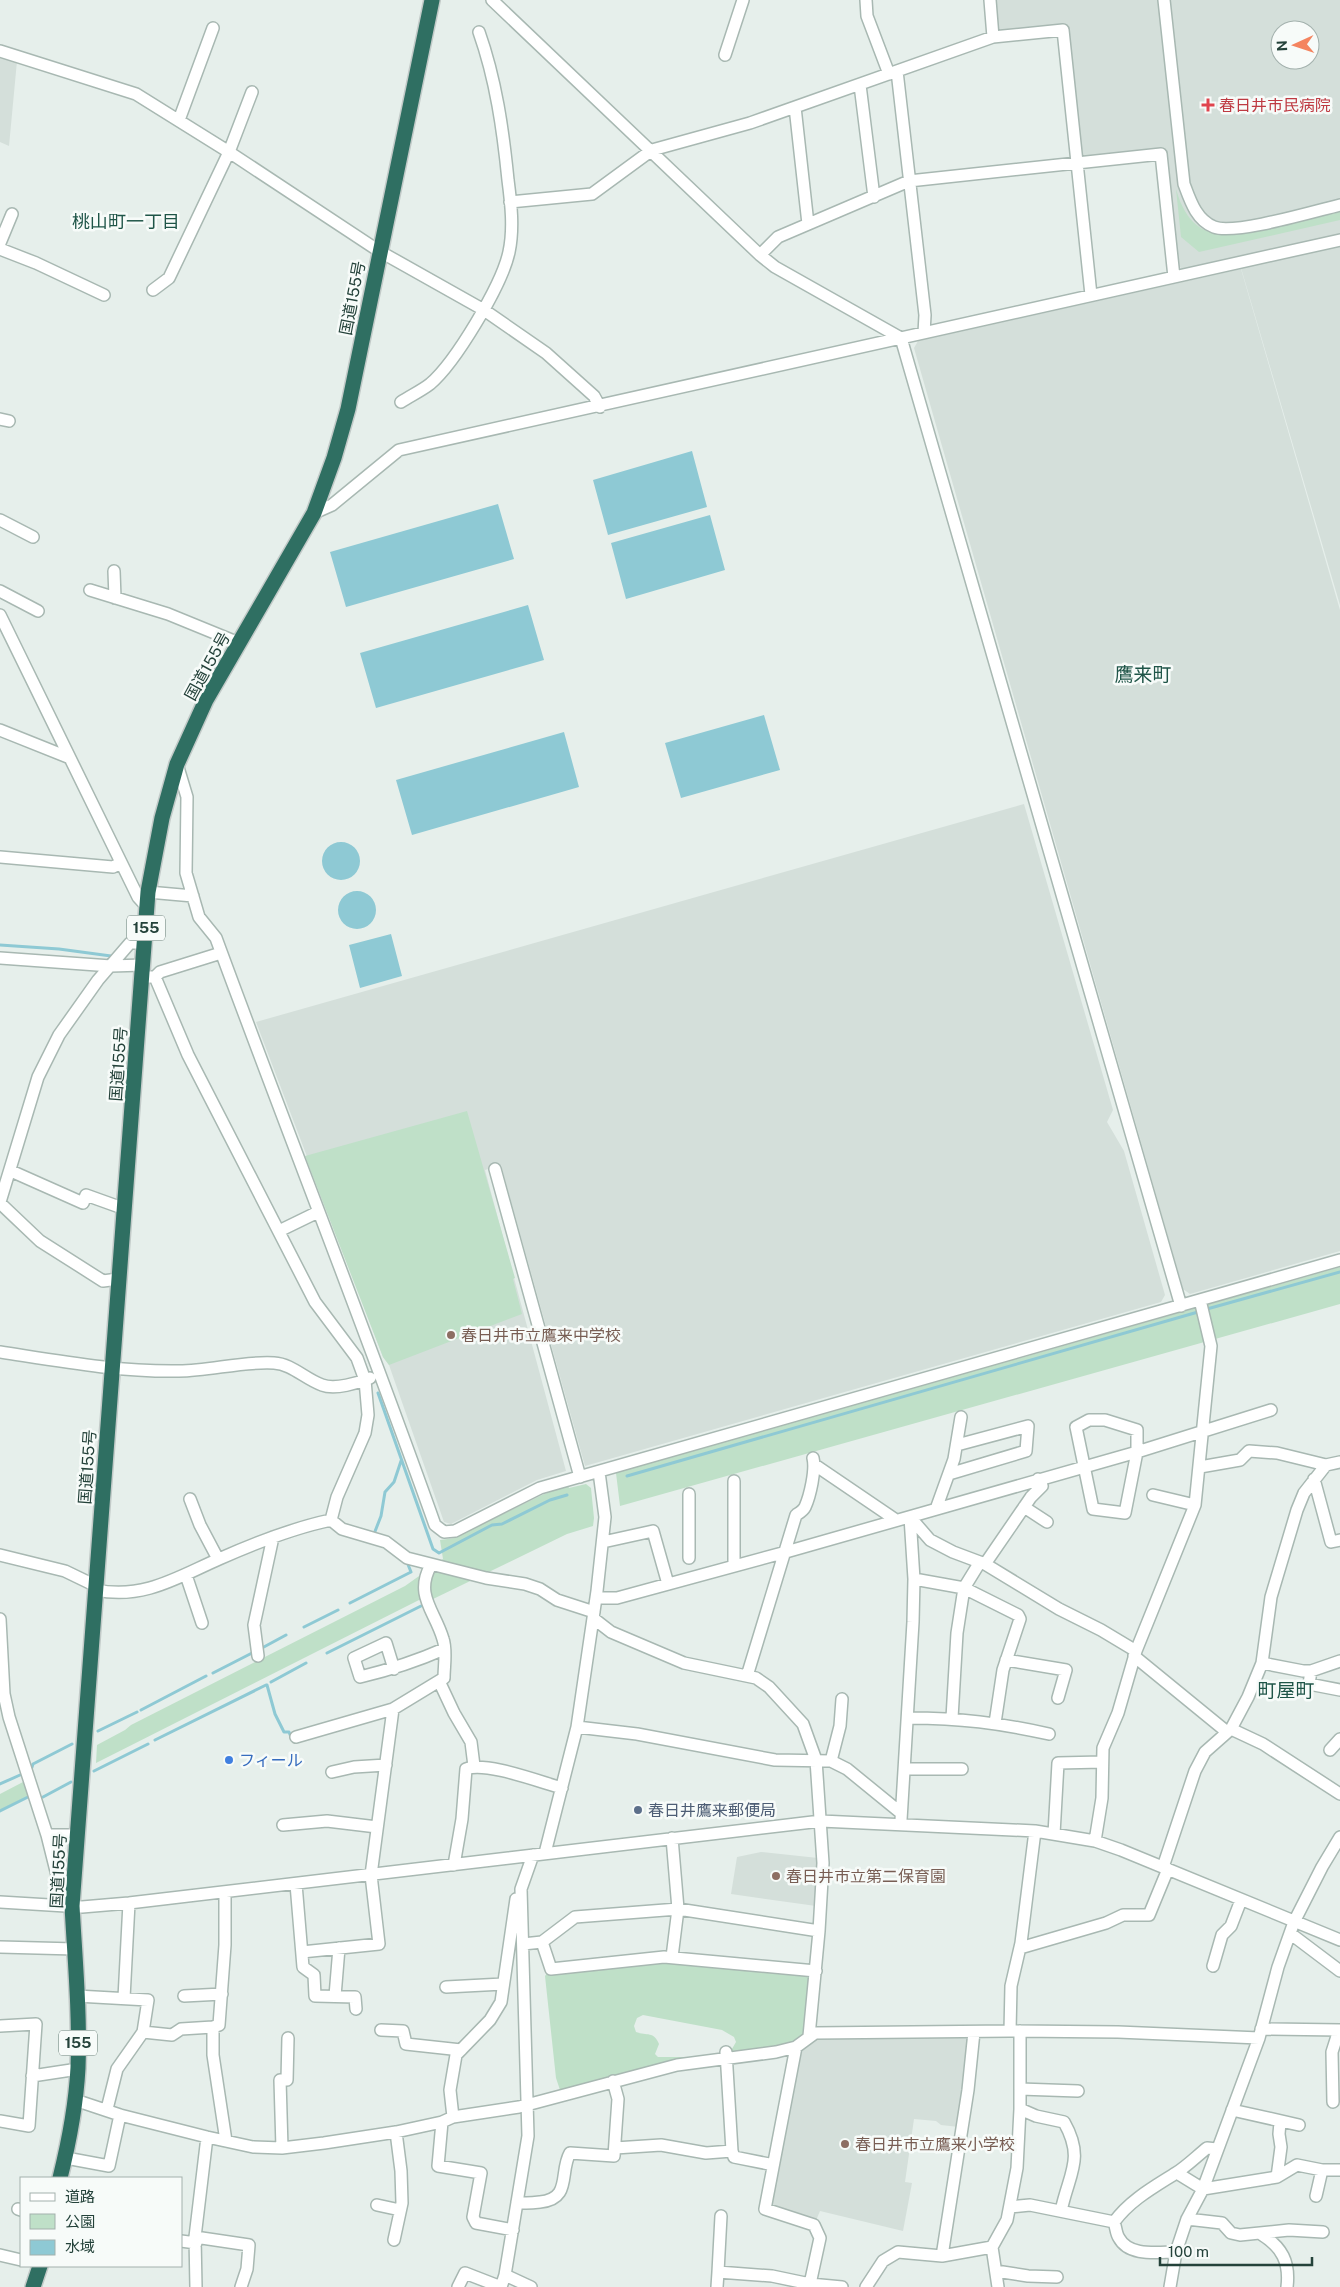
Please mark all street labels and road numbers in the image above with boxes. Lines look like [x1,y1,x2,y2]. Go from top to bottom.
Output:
street label: 国道155号 [336,259,369,337]
street label: 国道155号 [181,629,234,704]
road number: 155 [127,916,165,940]
street label: 国道155号 [106,1026,131,1102]
street label: 国道155号 [75,1429,100,1505]
street label: 国道155号 [47,1833,70,1909]
road number: 155 [59,2030,97,2056]

